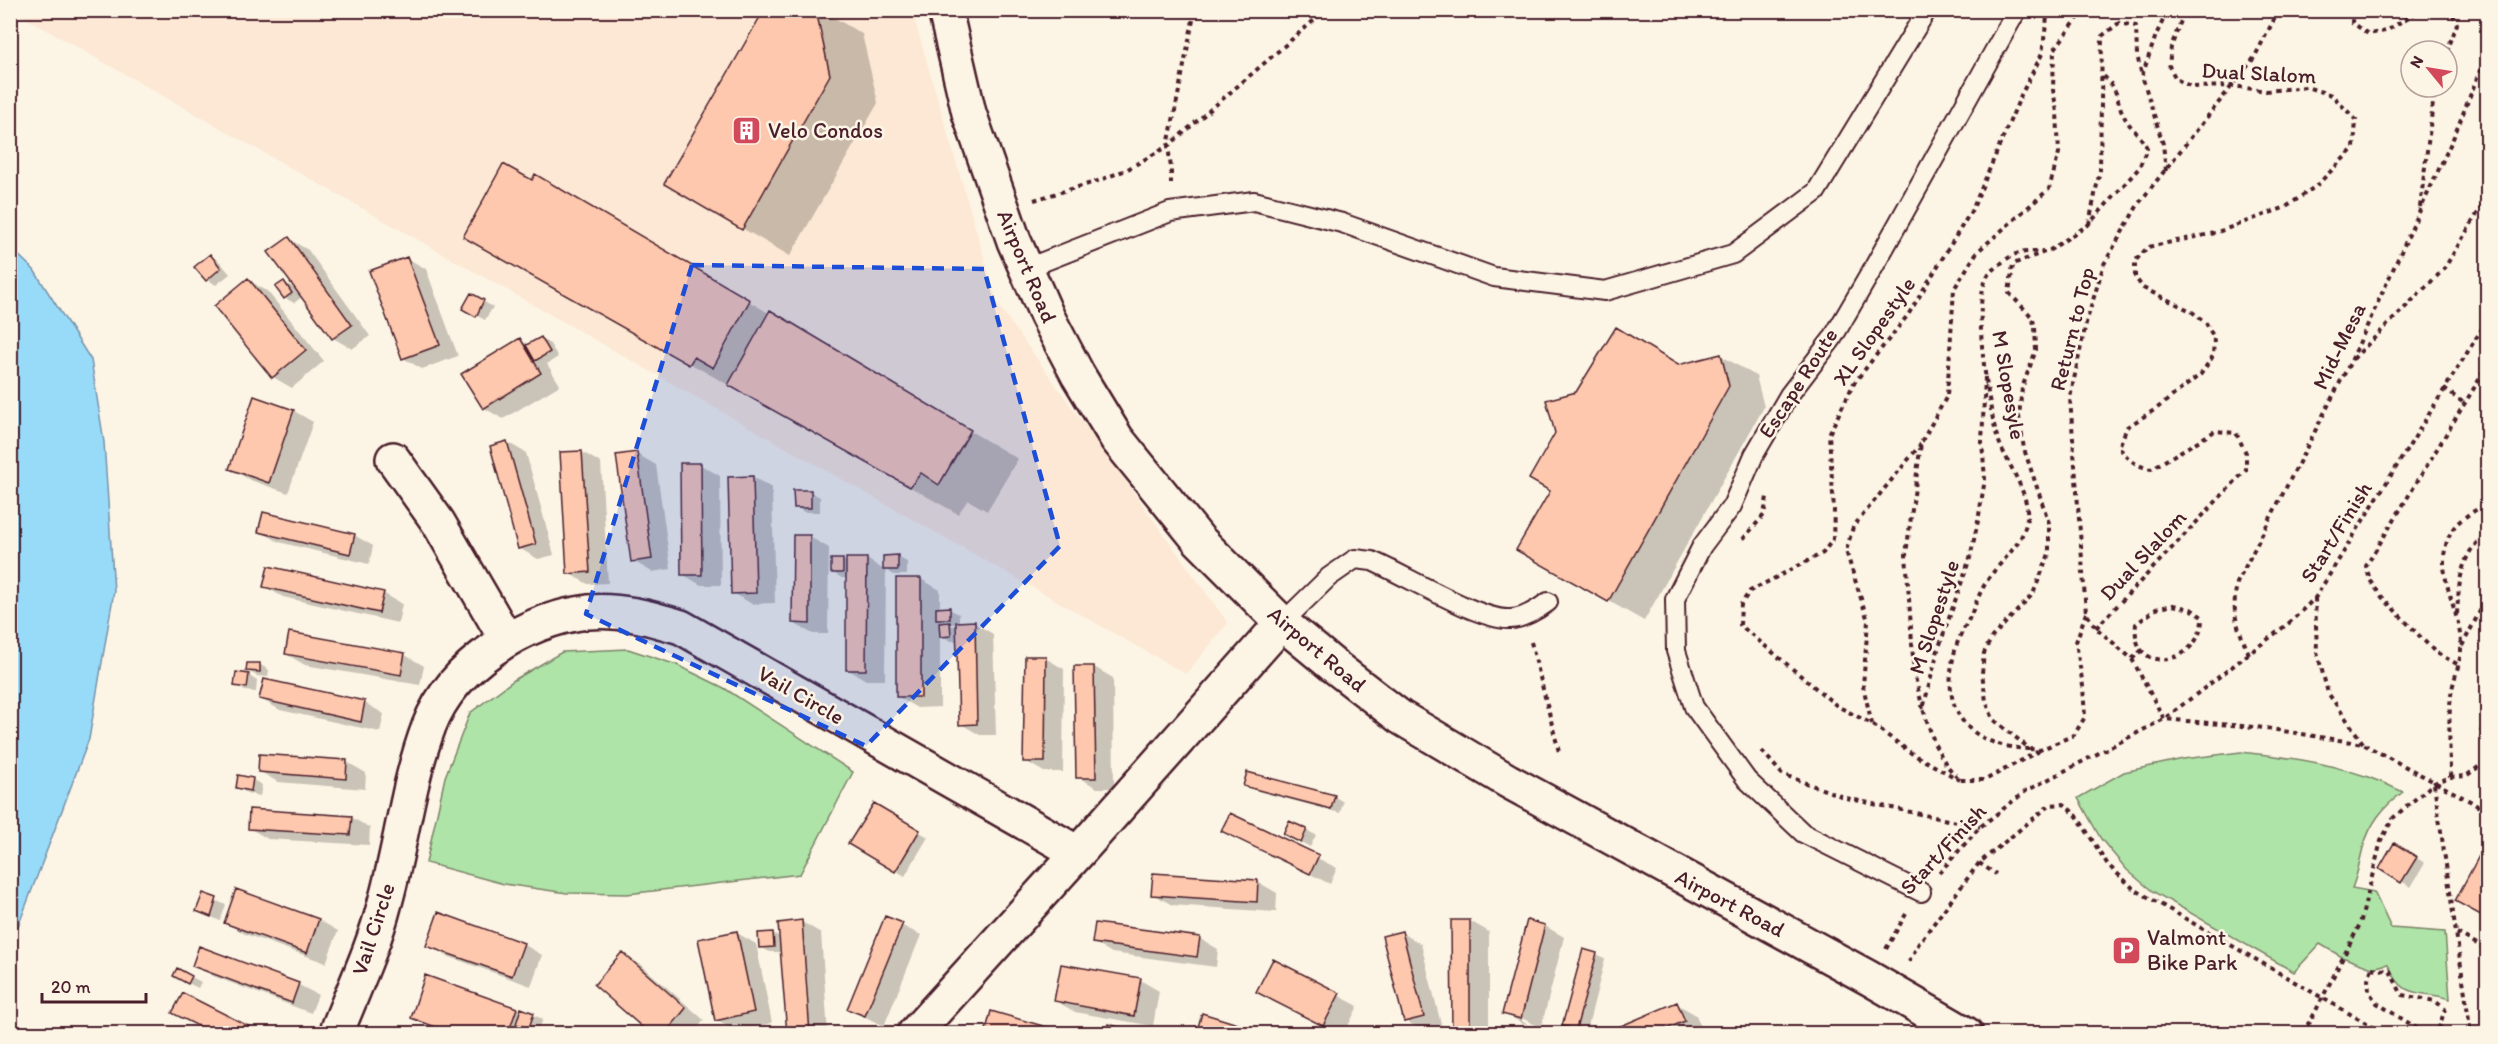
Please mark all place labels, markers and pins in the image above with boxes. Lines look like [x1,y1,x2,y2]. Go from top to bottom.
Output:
building icon: Velo Condos [731,114,763,146]
place label: Velo Condos [768,117,883,144]
place label: Valmont Bike Park [2147,924,2238,976]
parking icon: Valmont Bike Park [2110,934,2142,966]

